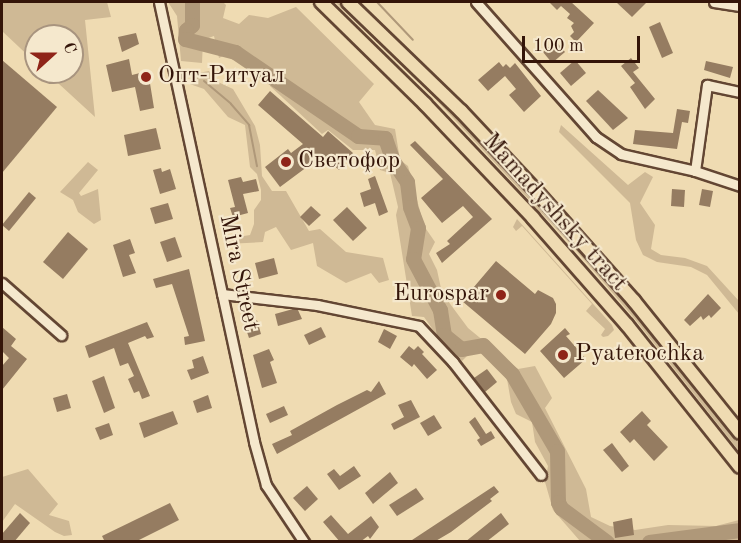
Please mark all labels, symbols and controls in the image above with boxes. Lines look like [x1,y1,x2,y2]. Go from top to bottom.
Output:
north arrow [24,24,84,84]
scale bar [525,24,644,62]
text: 100 m [533,37,584,55]
text: С [60,40,78,56]
place label: Опт-Ритуал [158,63,285,91]
marker: Опт-Ритуал [139,70,153,84]
street label: Mamadyshsky tract [475,128,633,298]
place label: Светофор [298,148,400,176]
marker: Светофор [279,155,293,169]
street label: Mira Street [212,212,264,334]
place label: Eurospar [393,281,489,309]
marker: Eurospar [494,288,508,302]
place label: Pyaterochka [575,341,704,369]
marker: Pyaterochka [556,348,570,362]

